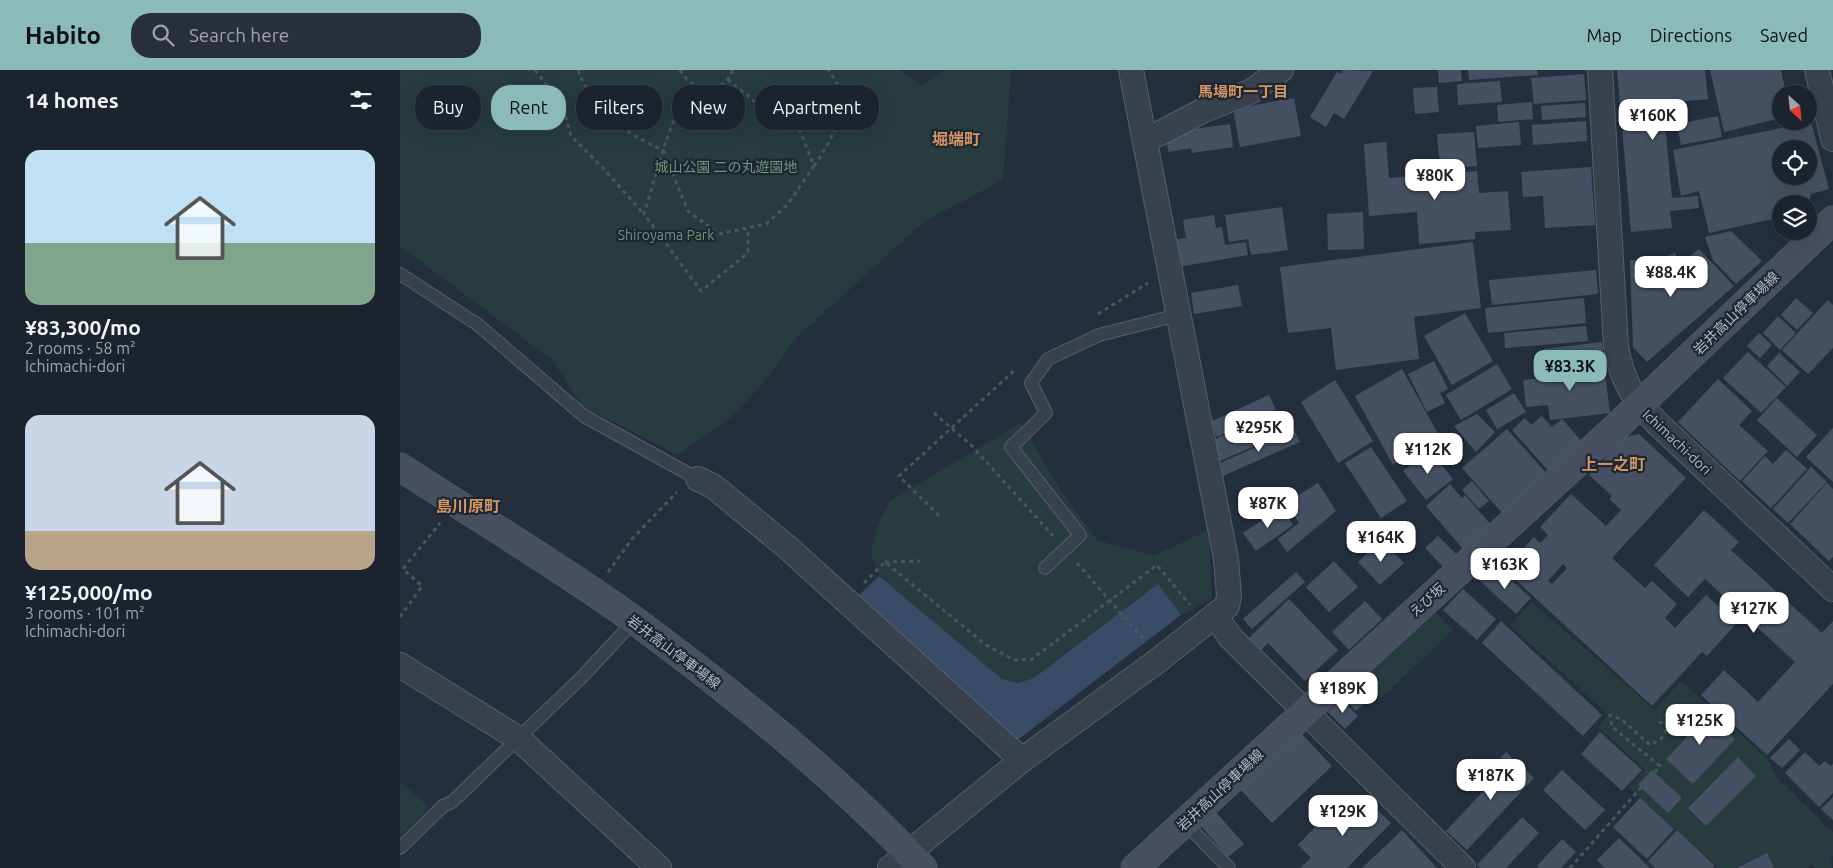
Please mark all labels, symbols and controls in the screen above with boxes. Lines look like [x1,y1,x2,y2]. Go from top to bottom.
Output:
search box [131,13,481,58]
icon: search [149,21,177,49]
text: Habito [25,22,101,49]
text: Search here [189,24,289,46]
text: Map [1586,25,1622,45]
text: Directions [1650,25,1732,45]
text: Saved [1760,25,1808,45]
district label: 馬場町一丁目 [1198,83,1288,100]
chip: Buy [415,85,481,130]
chip: Rent [491,85,566,130]
chip: Filters [576,85,662,130]
chip: New [672,85,745,130]
chip: Apartment [755,85,879,130]
north arrow [1772,85,1818,130]
map controls [1772,85,1817,240]
icon: filters [347,86,375,114]
text: 14 homes [25,88,119,112]
pin: ¥160K [1618,98,1688,141]
text: ¥160K [1630,106,1676,124]
district label: 堀端町 [932,130,980,148]
button: locate [1772,140,1817,185]
pin: ¥80K [1405,158,1465,201]
park label: 城山公園 二の丸遊園地 [654,159,798,175]
text: ¥80K [1416,166,1454,184]
icon: home [155,183,245,273]
button: layers [1772,195,1817,240]
park label: Shiroyama Park [618,227,714,243]
pin: ¥88.4K [1630,256,1712,298]
text: ¥88.4K [1646,263,1696,281]
street label: 岩井高山停車場線 [1690,268,1782,358]
text: ¥83,300/mo [25,315,141,339]
text: 2 rooms · 58 m² [25,339,136,357]
pin: ¥83.3K [1529,350,1611,392]
text: Ichimachi-dori [25,357,125,375]
text: ¥83.3K [1545,357,1595,375]
street label: Ichimachi-dori [1639,406,1715,478]
pin: ¥295K [1224,410,1294,453]
text: ¥295K [1236,418,1282,436]
pin: ¥112K [1393,432,1463,475]
text: ¥112K [1405,440,1451,458]
icon: home [155,448,245,538]
district label: 上一之町 [1581,455,1645,473]
pin: ¥87K [1238,486,1298,529]
text: ¥87K [1249,494,1287,512]
district label: 島川原町 [436,497,500,515]
pin: ¥164K [1346,520,1416,563]
text: ¥164K [1358,528,1404,546]
pin: ¥163K [1470,548,1540,590]
text: ¥163K [1482,555,1528,573]
text: ¥125,000/mo [25,580,153,604]
street label: えび坂 [1406,580,1448,620]
pin: ¥127K [1719,592,1789,634]
text: ¥127K [1731,599,1777,617]
text: 3 rooms · 101 m² [25,604,145,622]
street label: 岩井高山停車場線 [624,612,724,692]
text: Ichimachi-dori [25,622,125,640]
pin: ¥189K [1308,672,1378,714]
text: ¥189K [1320,679,1366,697]
pin: ¥125K [1665,704,1735,746]
text: ¥125K [1677,711,1723,729]
street label: 岩井高山停車場線 [1174,746,1266,834]
pin: ¥187K [1456,758,1526,801]
text: ¥187K [1468,766,1514,784]
pin: ¥129K [1308,794,1378,837]
text: ¥129K [1320,802,1366,820]

